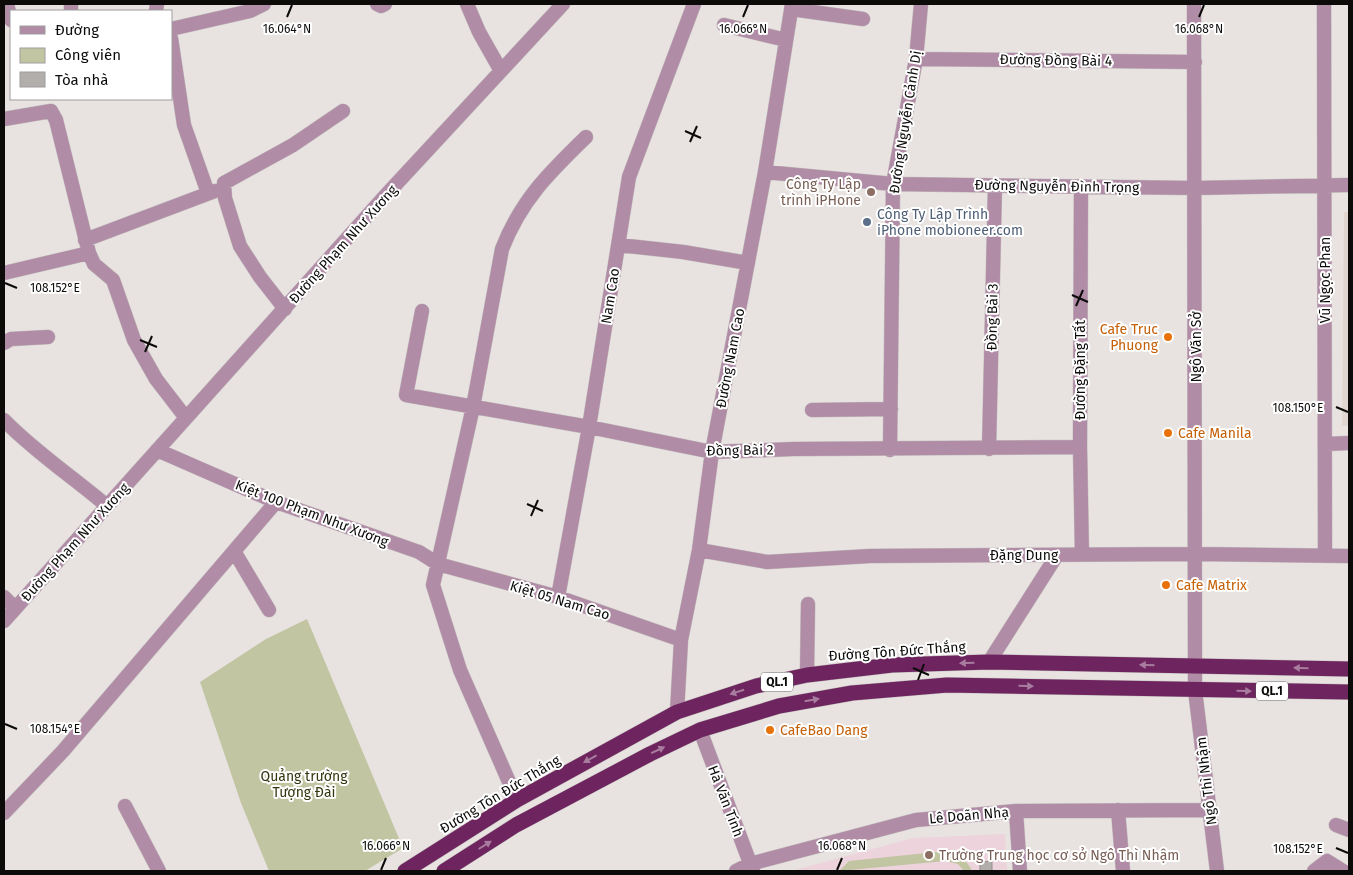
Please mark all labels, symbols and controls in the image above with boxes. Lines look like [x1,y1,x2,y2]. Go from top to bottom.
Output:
legend [10,10,172,100]
text: Đường [55,21,99,39]
text: 16.064°N [263,22,311,36]
text: 16.066°N [719,22,767,36]
text: 16.068°N [1175,22,1223,36]
text: Công viên [55,46,121,64]
street label: Đường Nguyễn Cảnh Dị [886,49,925,195]
street label: Đường Đồng Bài 4 [1000,50,1113,70]
text: Tòa nhà [55,71,108,89]
place label: Công Ty Lập trình iPHone [781,176,861,209]
street label: Đường Nguyễn Đình Trọng [974,177,1140,196]
street label: Đường Phạm Như Xương [286,181,402,307]
marker: Công Ty Lập trình iPHone [865,186,877,198]
place label: Công Ty Lập Trình iPhone mobioneer.com [877,206,1023,239]
marker: Công Ty Lập Trình iPhone mobioneer.com [861,216,873,228]
street label: Vũ Ngọc Phan [1317,237,1334,323]
street label: Nam Cao [598,267,623,325]
text: 108.152°E [30,281,80,295]
street label: Đồng Bài 3 [982,283,1002,351]
street label: Đường Nam Cao [712,307,748,409]
street label: Ngô Văn Sở [1188,311,1205,383]
street label: Đường Đặng Tất [1071,319,1089,420]
place label: Cafe Truc Phuong [1100,321,1159,354]
marker: Cafe Truc Phuong [1162,331,1174,343]
text: 108.150°E [1273,401,1323,415]
place label: Cafe Manila [1178,425,1252,442]
marker: Cafe Manila [1162,427,1174,439]
street label: Đồng Bài 2 [706,440,774,460]
street label: Kiệt 100 Phạm Như Xương [233,476,391,551]
street label: Đường Phạm Như Xương [18,479,134,605]
street label: Đặng Dung [990,547,1059,564]
street label: Kiệt 05 Nam Cao [508,577,612,624]
place label: Cafe Matrix [1176,577,1247,594]
marker: Cafe Matrix [1160,579,1172,591]
street label: Đường Tôn Đức Thắng [828,637,967,665]
one-way arrow [959,659,975,667]
one-way arrow [1139,661,1155,669]
one-way arrow [1292,664,1308,672]
road number: QL.1 [761,672,793,692]
road number: QL.1 [1256,681,1288,700]
one-way arrow [1018,683,1034,691]
one-way arrow [1236,687,1252,695]
one-way arrow [730,689,745,697]
one-way arrow [804,696,820,704]
text: 108.154°E [30,722,80,736]
place label: CafeBao Dang [780,722,868,739]
marker: CafeBao Dang [764,724,776,736]
street label: Ngô Thì Nhậm [1193,736,1220,826]
one-way arrow [651,746,665,754]
street label: Đường Tôn Đức Thắng [436,750,564,837]
one-way arrow [583,755,597,764]
street label: Hà Văn Tính [704,763,747,839]
park label: Quảng trường Tượng Đài [260,768,348,801]
street label: Lê Doãn Nhạ [928,804,1010,827]
text: 16.066°N [362,839,410,853]
text: 16.068°N [818,839,866,853]
one-way arrow [478,840,492,850]
text: 108.152°E [1273,842,1323,856]
place label: Trường Trung học cơ sở Ngô Thì Nhậm [939,847,1179,864]
marker: Trường Trung học cơ sở Ngô Thì Nhậm [923,849,935,861]

